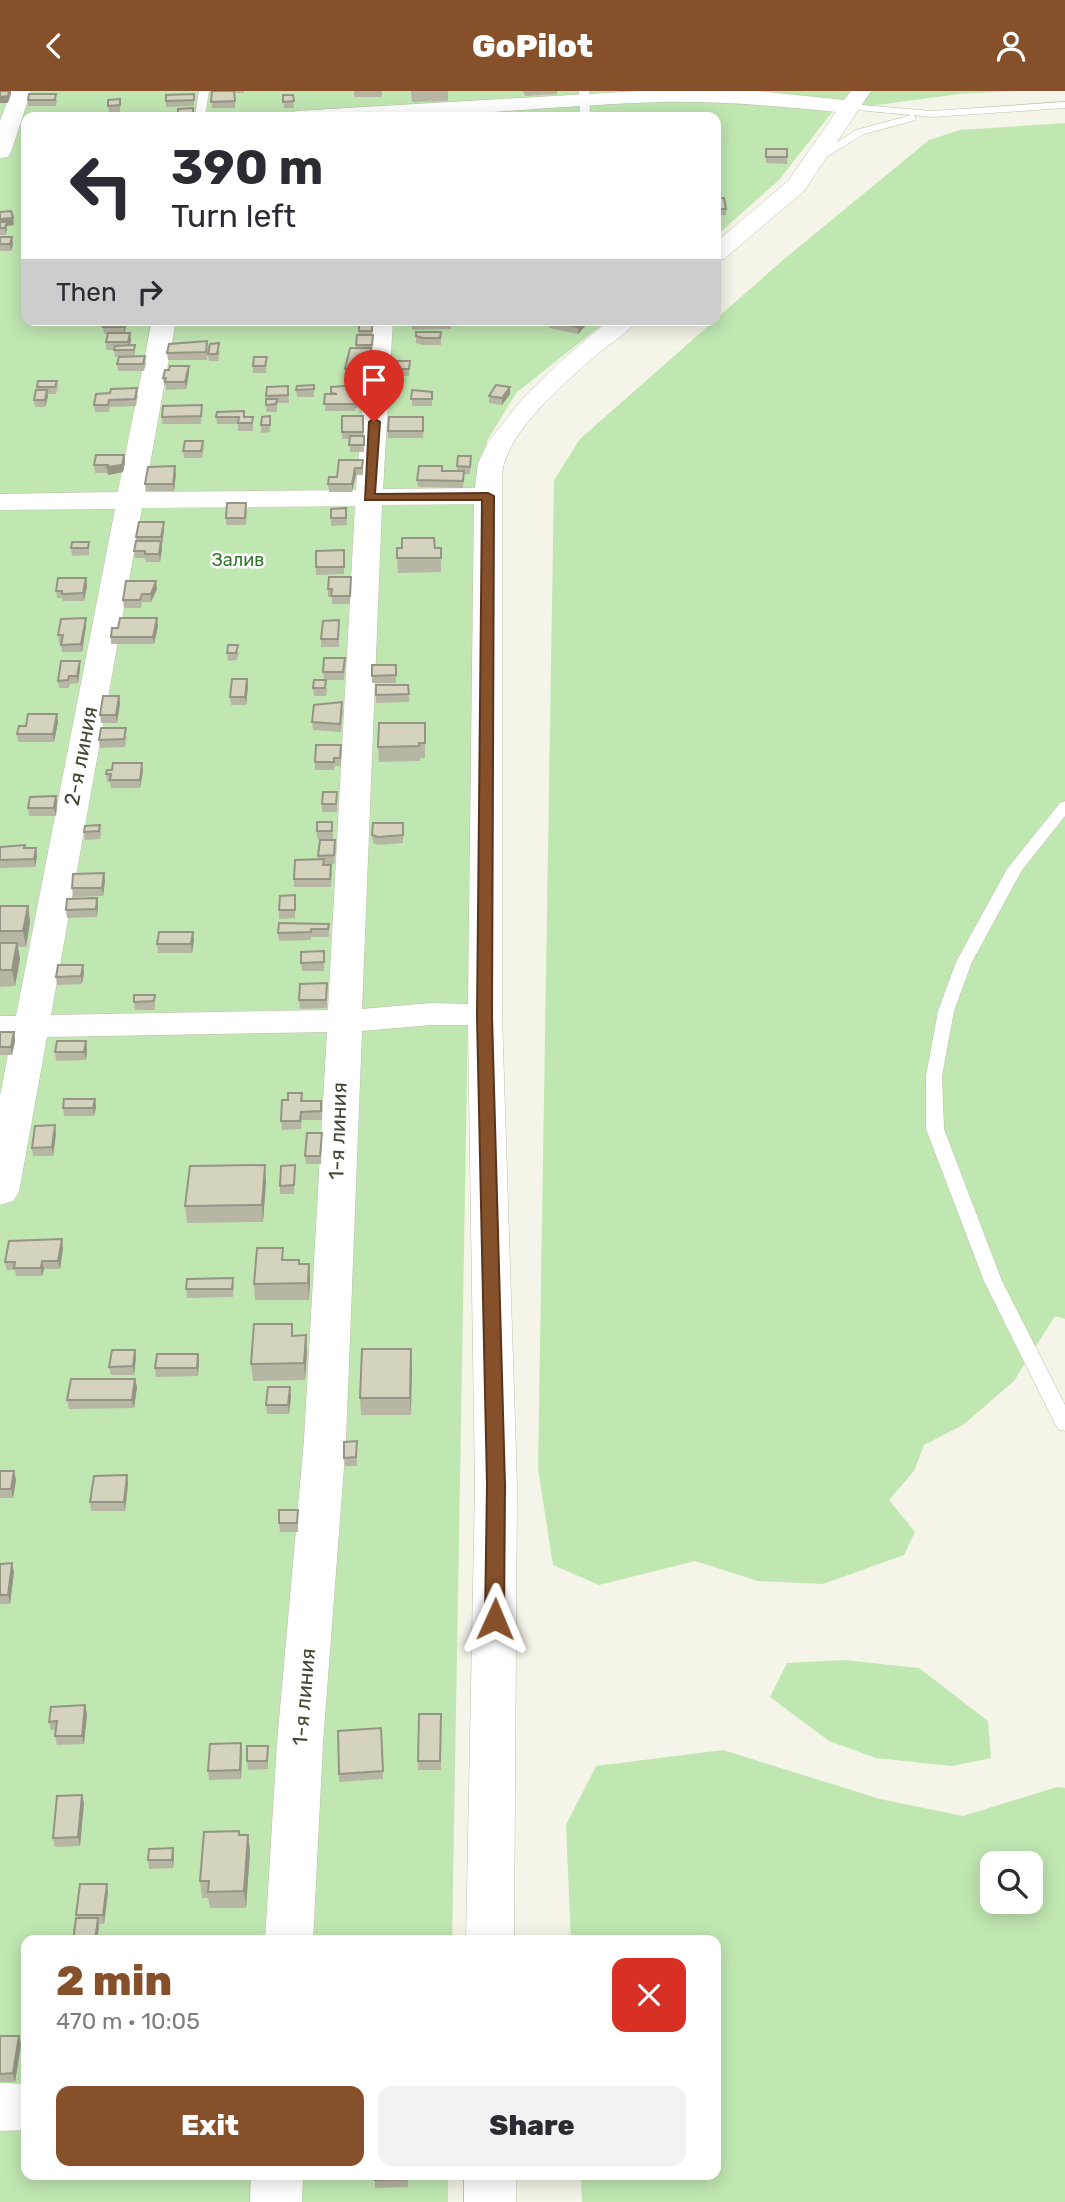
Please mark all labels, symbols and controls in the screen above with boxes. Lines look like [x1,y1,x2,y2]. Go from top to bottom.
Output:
icon: back [35,27,73,65]
text: GoPilot [472,27,593,65]
icon: person [992,27,1030,65]
text: 390 m [171,138,323,196]
icon: left [56,140,147,231]
text: Turn left [171,197,296,235]
icon: right [131,273,169,311]
text: Then [56,277,117,308]
pin [344,350,404,422]
icon: arrive [355,361,393,399]
park label: Залив [212,549,264,571]
street label: 2-я линия [59,704,102,808]
street label: 1-я линия [323,1082,352,1180]
position arrow [458,1582,532,1656]
street label: 1-я линия [287,1647,320,1747]
map controls [980,1851,1043,1914]
button: search [980,1851,1043,1914]
text: 2 min [56,1956,172,2006]
button: close [612,1958,686,2032]
text: 470 m · 10:05 [56,2007,200,2035]
button: Exit [56,2086,364,2166]
button: Share [378,2086,686,2166]

